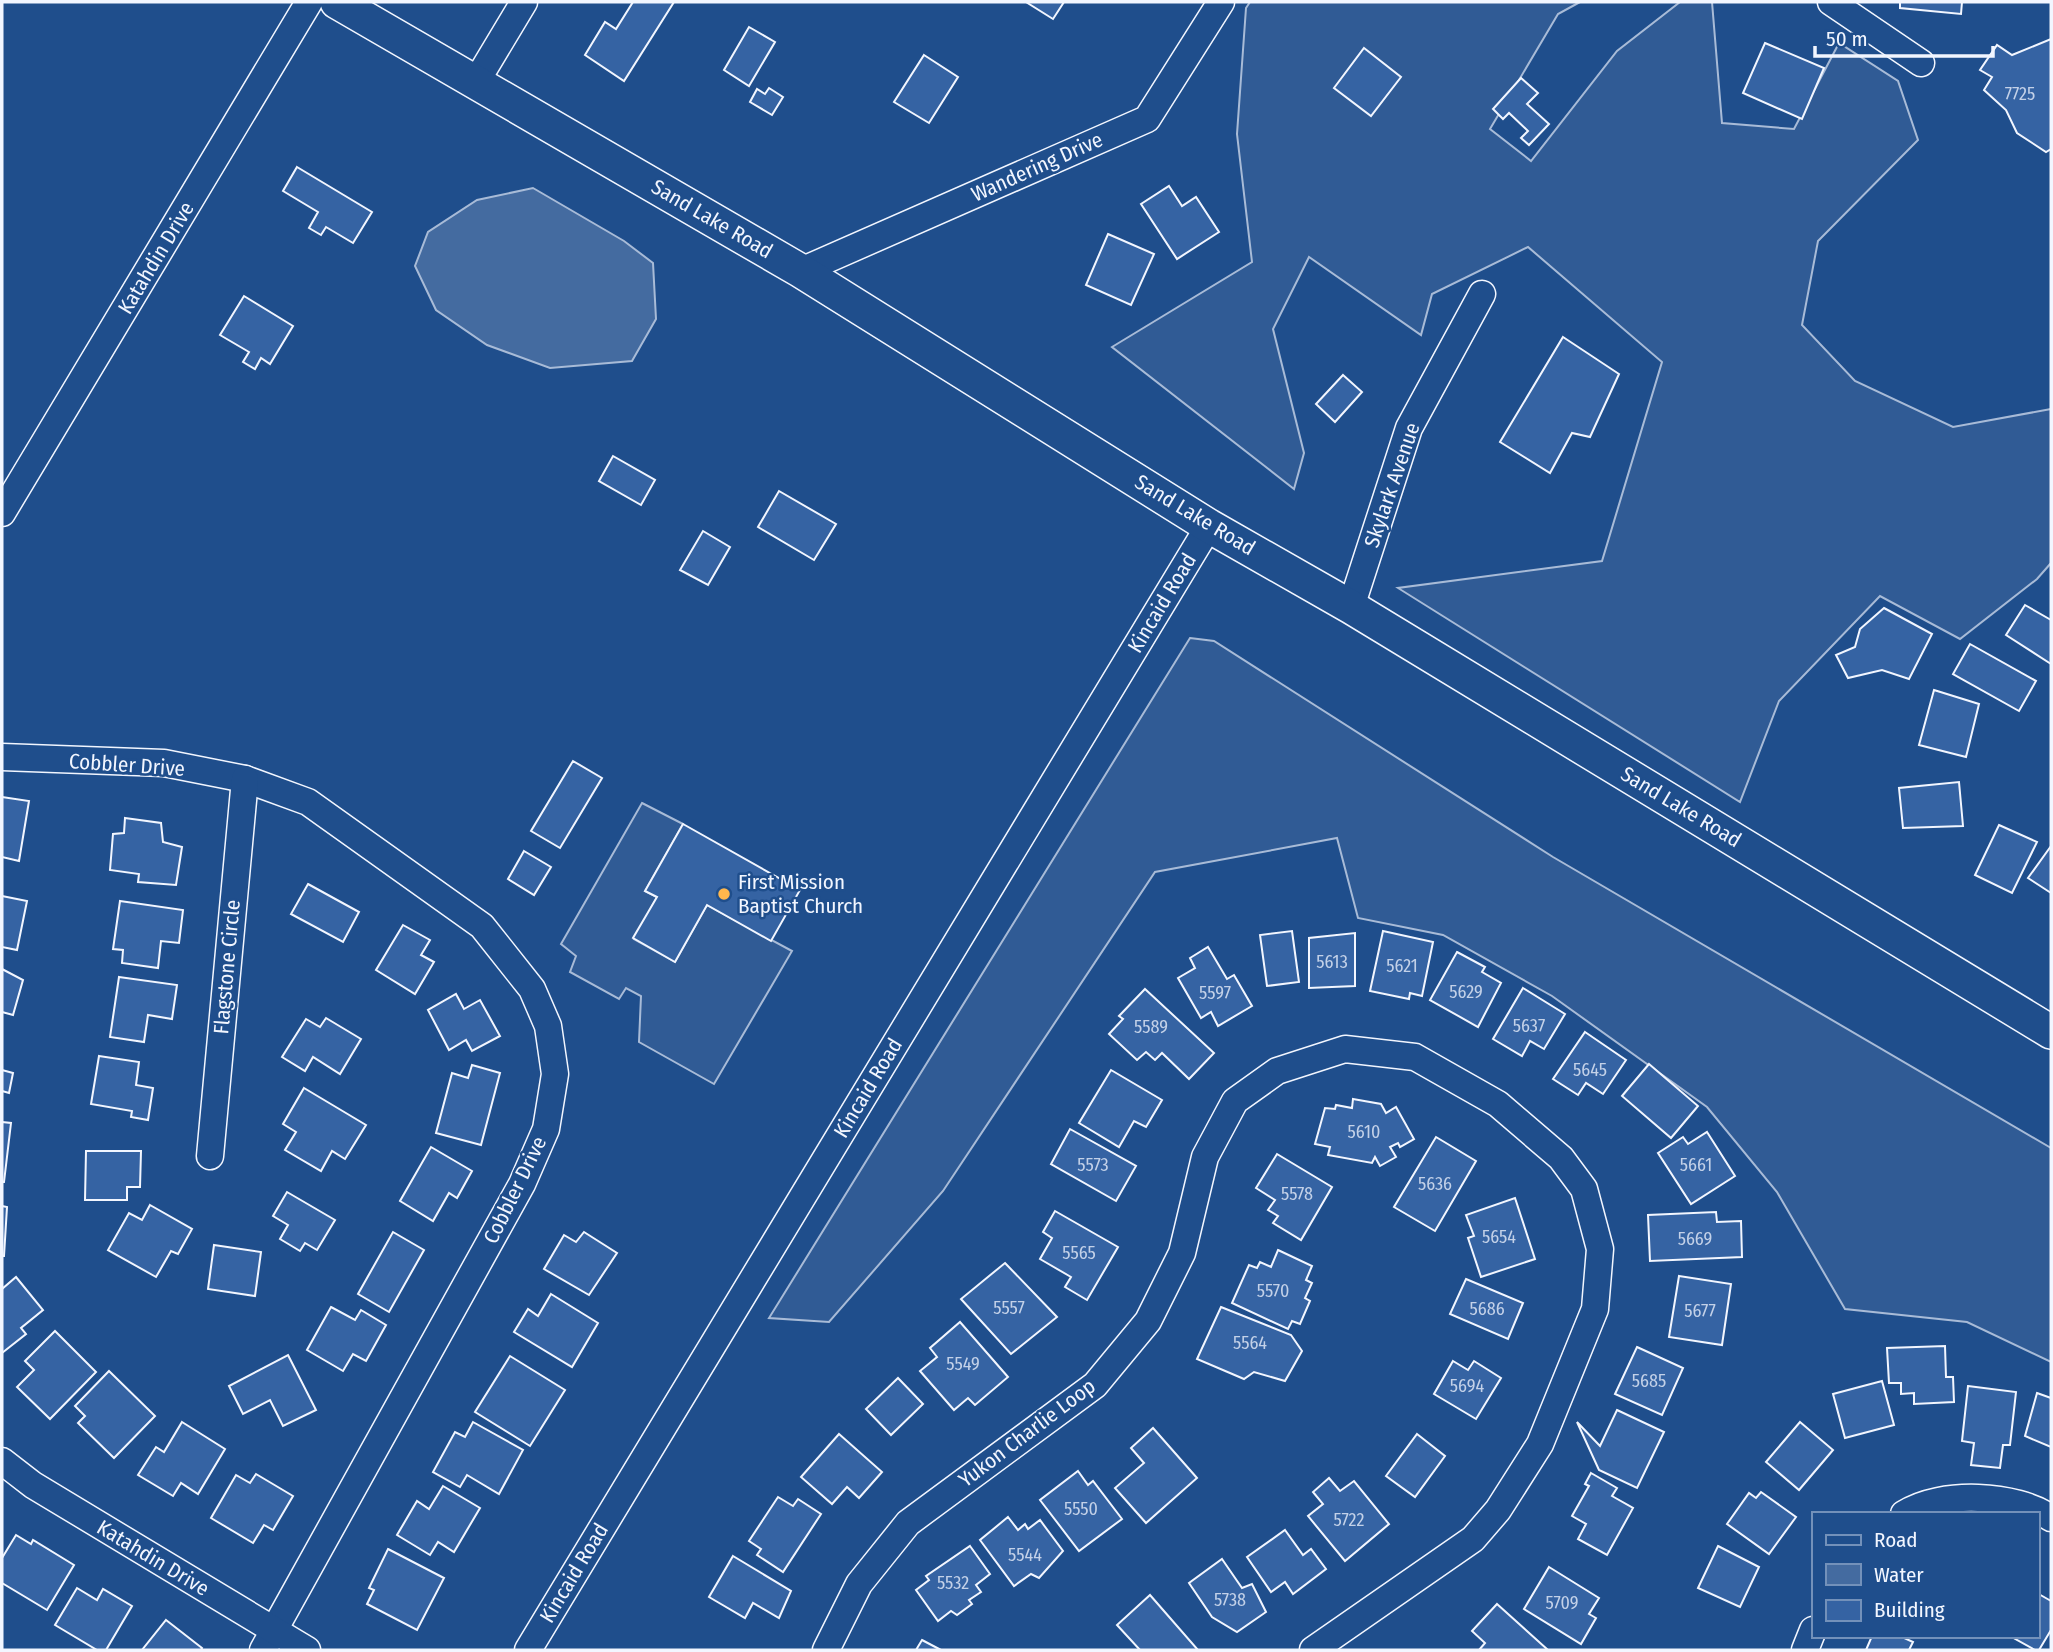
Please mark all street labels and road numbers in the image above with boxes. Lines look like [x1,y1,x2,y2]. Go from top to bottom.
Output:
street label: Wandering Drive [967,126,1107,208]
street label: Sand Lake Road [647,174,777,264]
street label: Katahdin Drive [112,197,200,319]
street label: Skylark Avenue [1358,419,1426,551]
street label: Sand Lake Road [1130,469,1260,561]
street label: Kincaid Road [1122,548,1202,658]
street label: Cobbler Drive [68,748,186,782]
street label: Sand Lake Road [1616,761,1746,853]
street label: Flagstone Circle [208,899,246,1035]
street label: Kincaid Road [828,1033,908,1143]
street label: Cobbler Drive [478,1132,552,1248]
street label: Yukon Charlie Loop [954,1373,1100,1493]
street label: Katahdin Drive [92,1514,214,1602]
street label: Kincaid Road [534,1518,614,1628]

